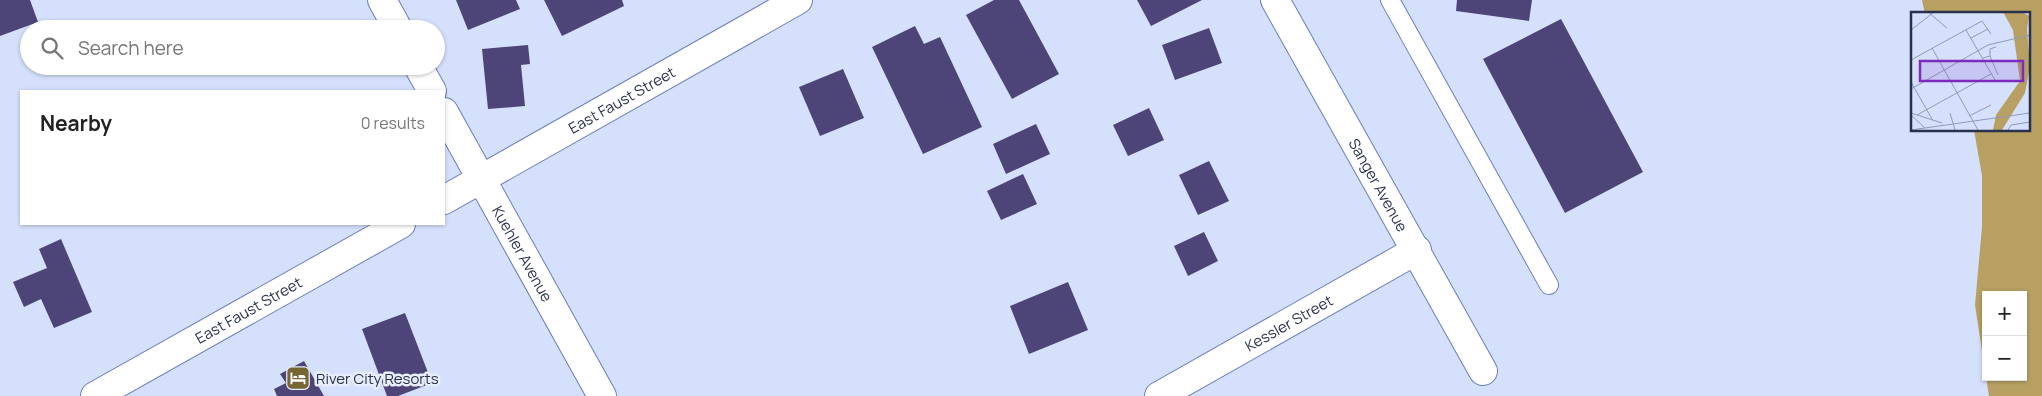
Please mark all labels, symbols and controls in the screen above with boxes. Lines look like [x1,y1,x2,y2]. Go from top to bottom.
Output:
inset map [1911,12,2030,131]
search box [20,20,445,75]
icon: search [38,34,66,62]
text: Search here [78,35,184,61]
street label: East Faust Street [565,61,679,138]
text: Nearby [40,109,112,137]
text: 0 results [361,112,425,134]
street label: Sanger Avenue [1344,134,1413,236]
street label: Kuehler Avenue [488,202,558,306]
street label: East Faust Street [191,271,306,348]
street label: Kessler Street [1241,289,1336,356]
map controls [1982,291,2027,381]
button: + [1982,291,2027,336]
button: − [1982,336,2027,381]
hotel icon: River City Resorts [285,365,311,391]
place label: River City Resorts [316,368,439,389]

